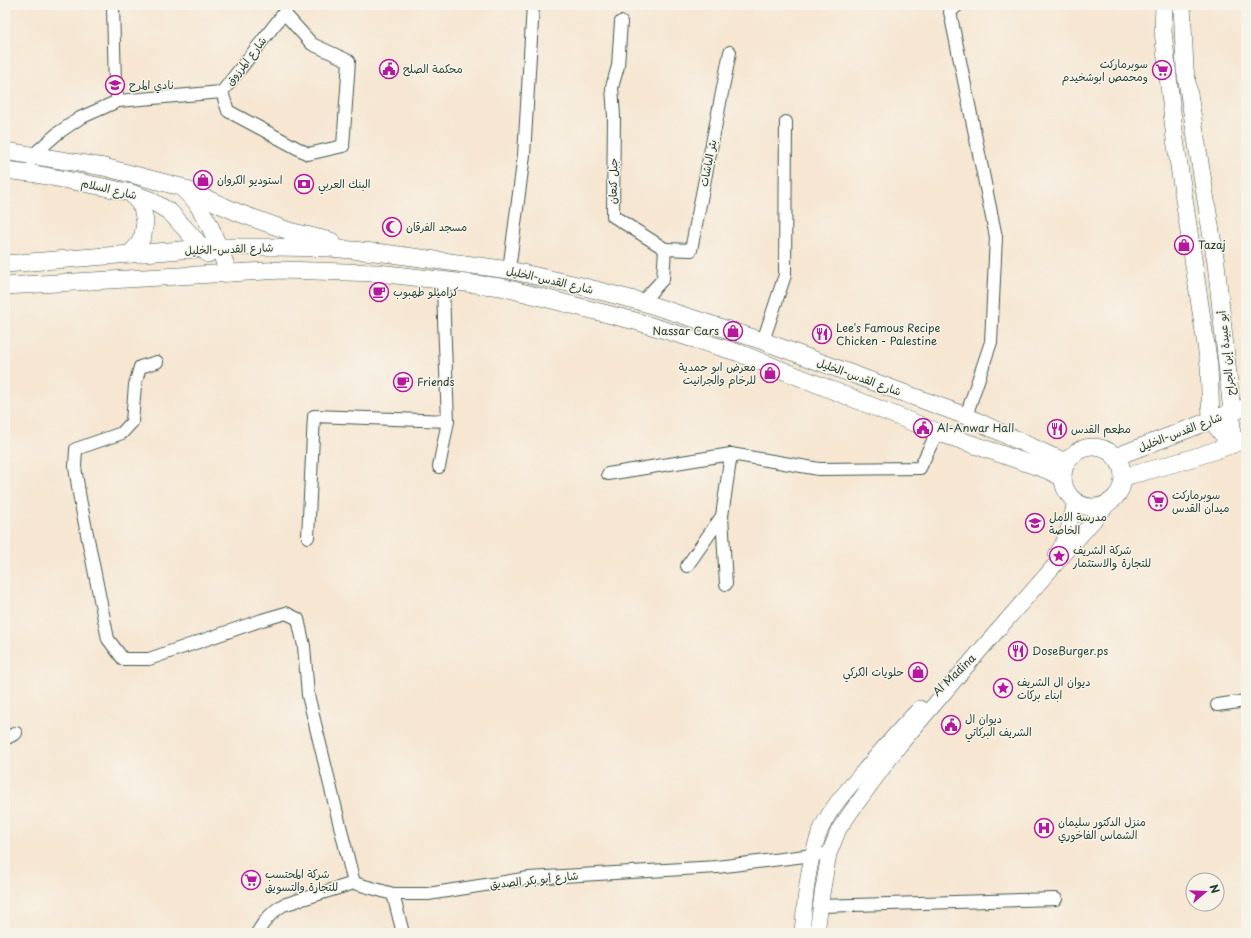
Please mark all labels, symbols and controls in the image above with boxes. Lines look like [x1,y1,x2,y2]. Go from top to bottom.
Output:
street label: شارع المرزوق [221,33,271,89]
place label: سوبرماركت ومحمص ابوشخيدم [1062,55,1148,86]
public building icon: محكمة الصلح [378,58,400,80]
supermarket icon: سوبرماركت ومحمص ابوشخيدم [1151,59,1173,81]
place label: محكمة الصلح [403,60,463,77]
school or university icon: نادي المرح [104,74,126,96]
place label: نادي المرح [129,76,174,94]
street label: بئر الباشات [695,138,720,188]
street label: جبل كنعان [604,158,621,204]
shop icon: استوديو الكروان [192,169,214,191]
place label: استوديو الكروان [217,171,282,188]
bank icon: البنك العربي [293,173,315,195]
street label: شارع السلام [79,174,139,204]
place label: البنك العربي [318,175,371,195]
mosque icon: مسجد الفرقان [381,216,403,238]
place label: مسجد الفرقان [406,218,467,235]
shop icon: Tazaj [1173,234,1195,256]
place label: Tazaj [1198,236,1226,253]
street label: شارع القدس-الخليل [184,238,274,260]
street label: شارع القدس-الخليل [505,261,595,299]
cafe icon: كراميلو طهبوب [368,281,390,303]
place label: كراميلو طهبوب [393,283,459,300]
street label: أبو عبيدة إبن الجراح [1213,310,1238,396]
place label: Lee's Famous Recipe Chicken - Palestine [836,319,941,349]
shop icon: Nassar Cars [722,320,744,342]
place label: Nassar Cars [653,322,719,339]
restaurant icon: Lee's Famous Recipe Chicken - Palestine [811,323,833,345]
street label: شارع القدس-الخليل [814,353,904,401]
place label: معرض ابو حمدية للرخام والجرانيت [679,358,756,389]
shop icon: معرض ابو حمدية للرخام والجرانيت [759,362,781,384]
cafe icon: Friends [392,371,414,393]
place label: Friends [417,373,455,390]
street label: شارع القدس-الخليل [1135,408,1225,456]
public building icon: Al-Anwar Hall [912,417,934,439]
restaurant icon: مطعم القدس [1046,418,1068,440]
place label: Al-Anwar Hall [937,419,1014,436]
place label: مطعم القدس [1071,420,1131,438]
place label: سوبرماركت ميدان القدس [1172,486,1229,516]
supermarket icon: سوبرماركت ميدان القدس [1147,490,1169,512]
place label: مدرسة الامل الخاصة [1049,508,1107,538]
school or university icon: مدرسة الامل الخاصة [1024,512,1046,534]
place label: شركة الشريف للتجارة والاستثمار [1072,541,1151,571]
place icon: شركة الشريف للتجارة والاستثمار [1048,545,1070,567]
restaurant icon: DoseBurger.ps [1007,640,1029,662]
place label: DoseBurger.ps [1032,642,1108,659]
street label: Al Madina [928,650,979,700]
shop icon: حلويات الكركي [907,661,929,683]
place label: حلويات الكركي [843,663,904,683]
place label: ديوان ال الشريف ابناء بركات [1017,673,1091,703]
place icon: ديوان ال الشريف ابناء بركات [992,677,1014,699]
place label: ديوان ال الشريف البركاتي [965,710,1032,743]
public building icon: ديوان ال الشريف البركاتي [940,714,962,736]
place label: منزل الدكتور سليمان الشماس الفاخوري [1058,813,1146,844]
hospital icon: منزل الدكتور سليمان الشماس الفاخوري [1033,817,1055,839]
place label: شركة المحتسب للتجارة والتسويق [265,865,338,895]
street label: شارع أبو بكر الصديق [489,866,579,894]
supermarket icon: شركة المحتسب للتجارة والتسويق [240,869,262,891]
north arrow [1185,872,1225,912]
text: N [1205,882,1224,896]

